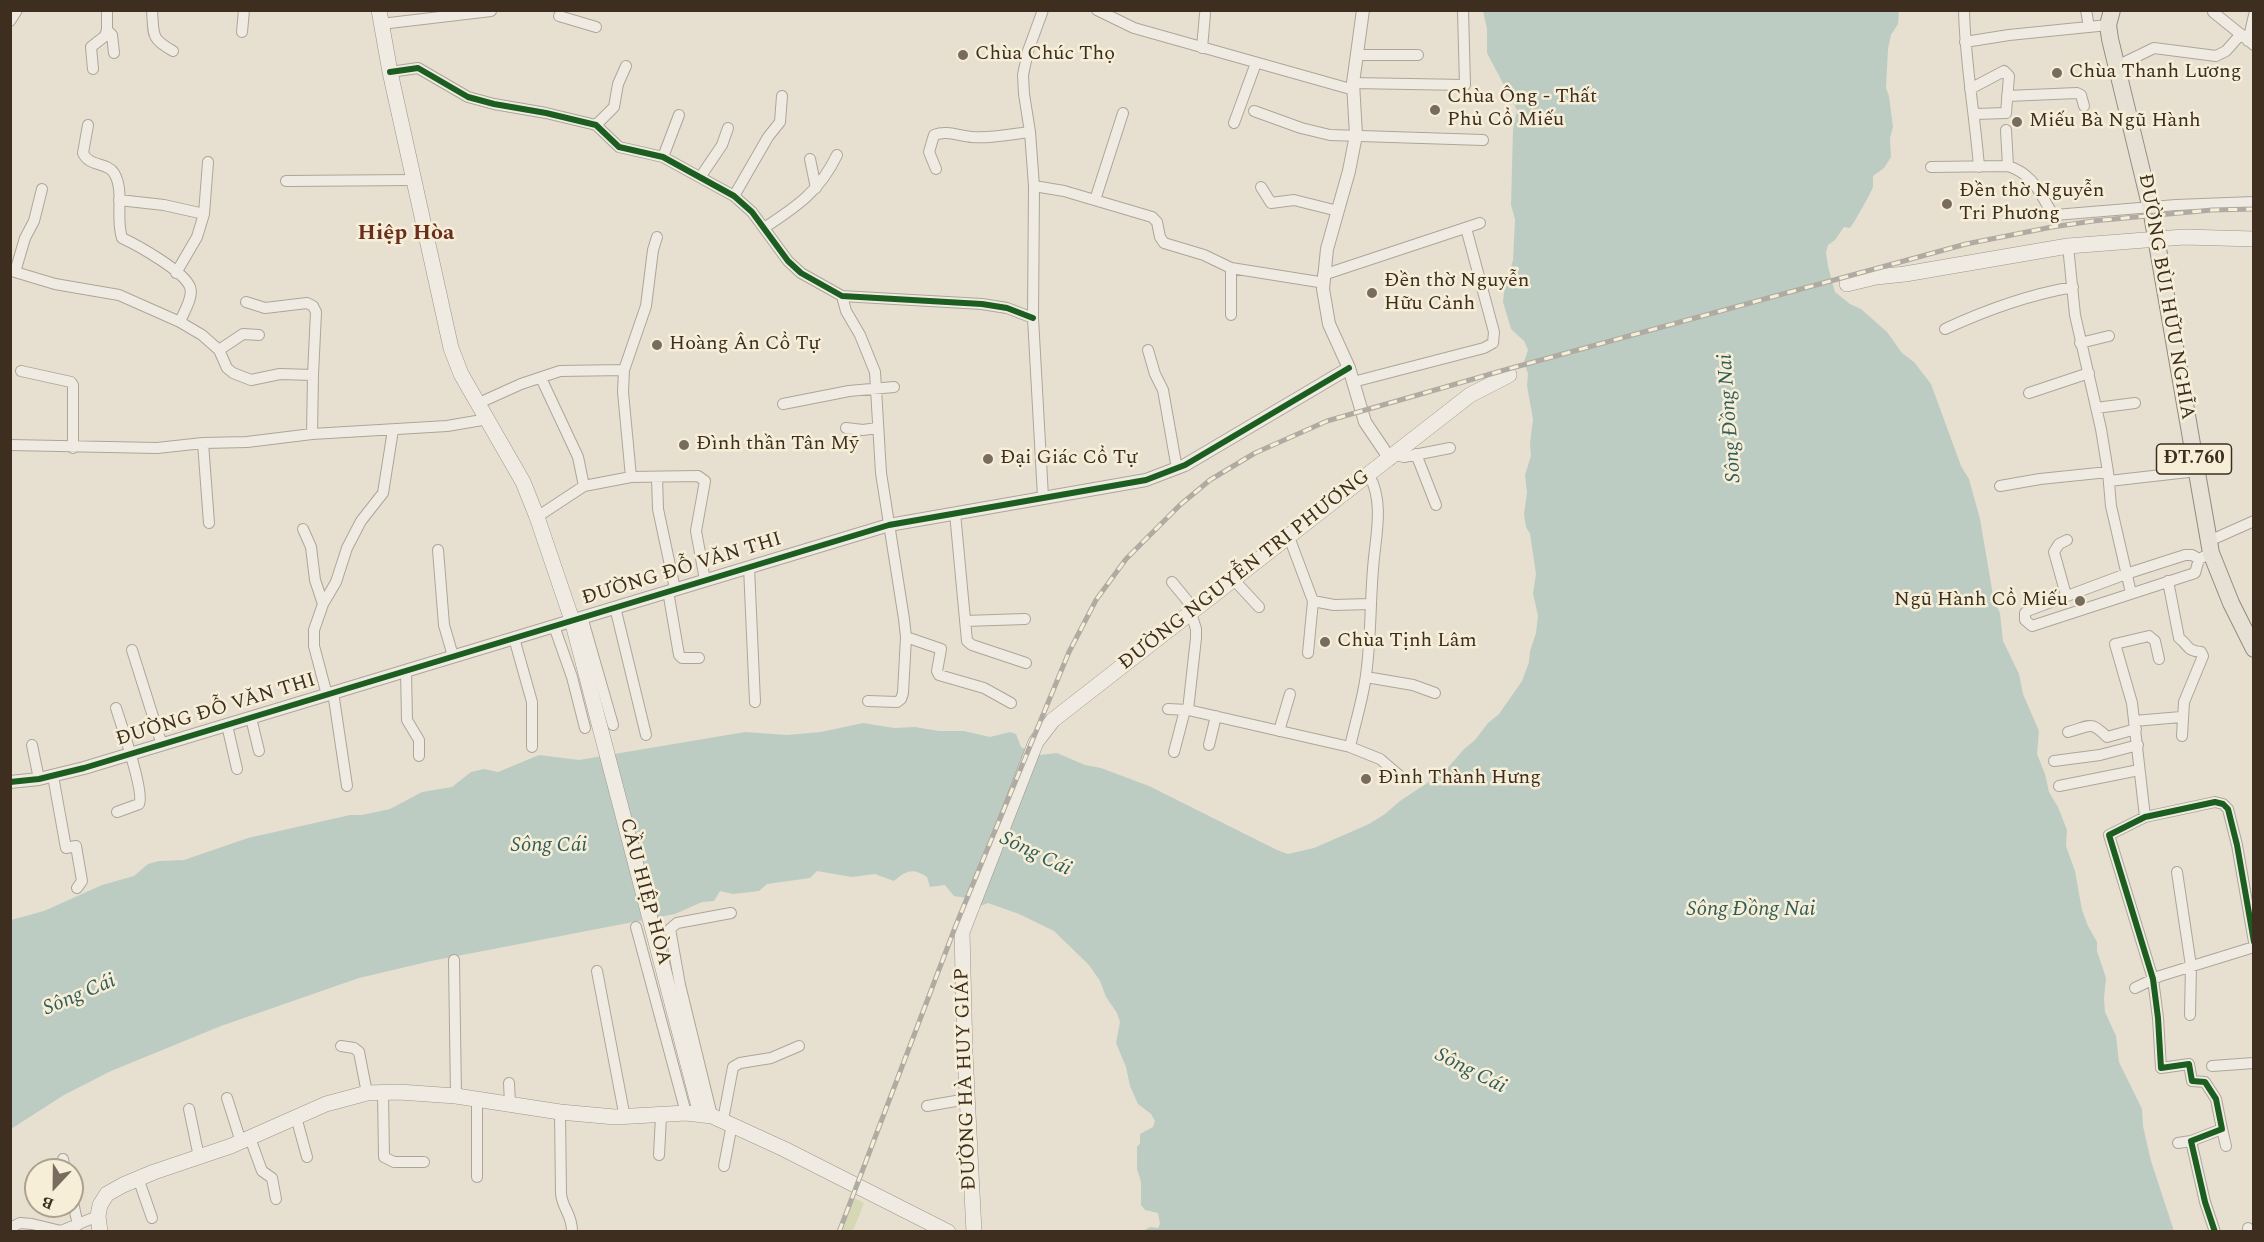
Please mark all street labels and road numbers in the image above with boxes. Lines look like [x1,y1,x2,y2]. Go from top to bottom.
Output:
street label: ĐƯỜNG BÙI HỮU NGHĨA [2132,172,2198,422]
road number: ĐT.760 [2156,444,2232,474]
street label: ĐƯỜNG NGUYỄN TRI PHƯƠNG [1115,466,1375,676]
street label: ĐƯỜNG ĐỖ VĂN THI [579,528,785,612]
street label: ĐƯỜNG ĐỖ VĂN THI [113,669,319,753]
street label: CẦU HIỆP HÒA [613,816,675,968]
street label: ĐƯỜNG HÀ HUY GIÁP [951,967,983,1191]

